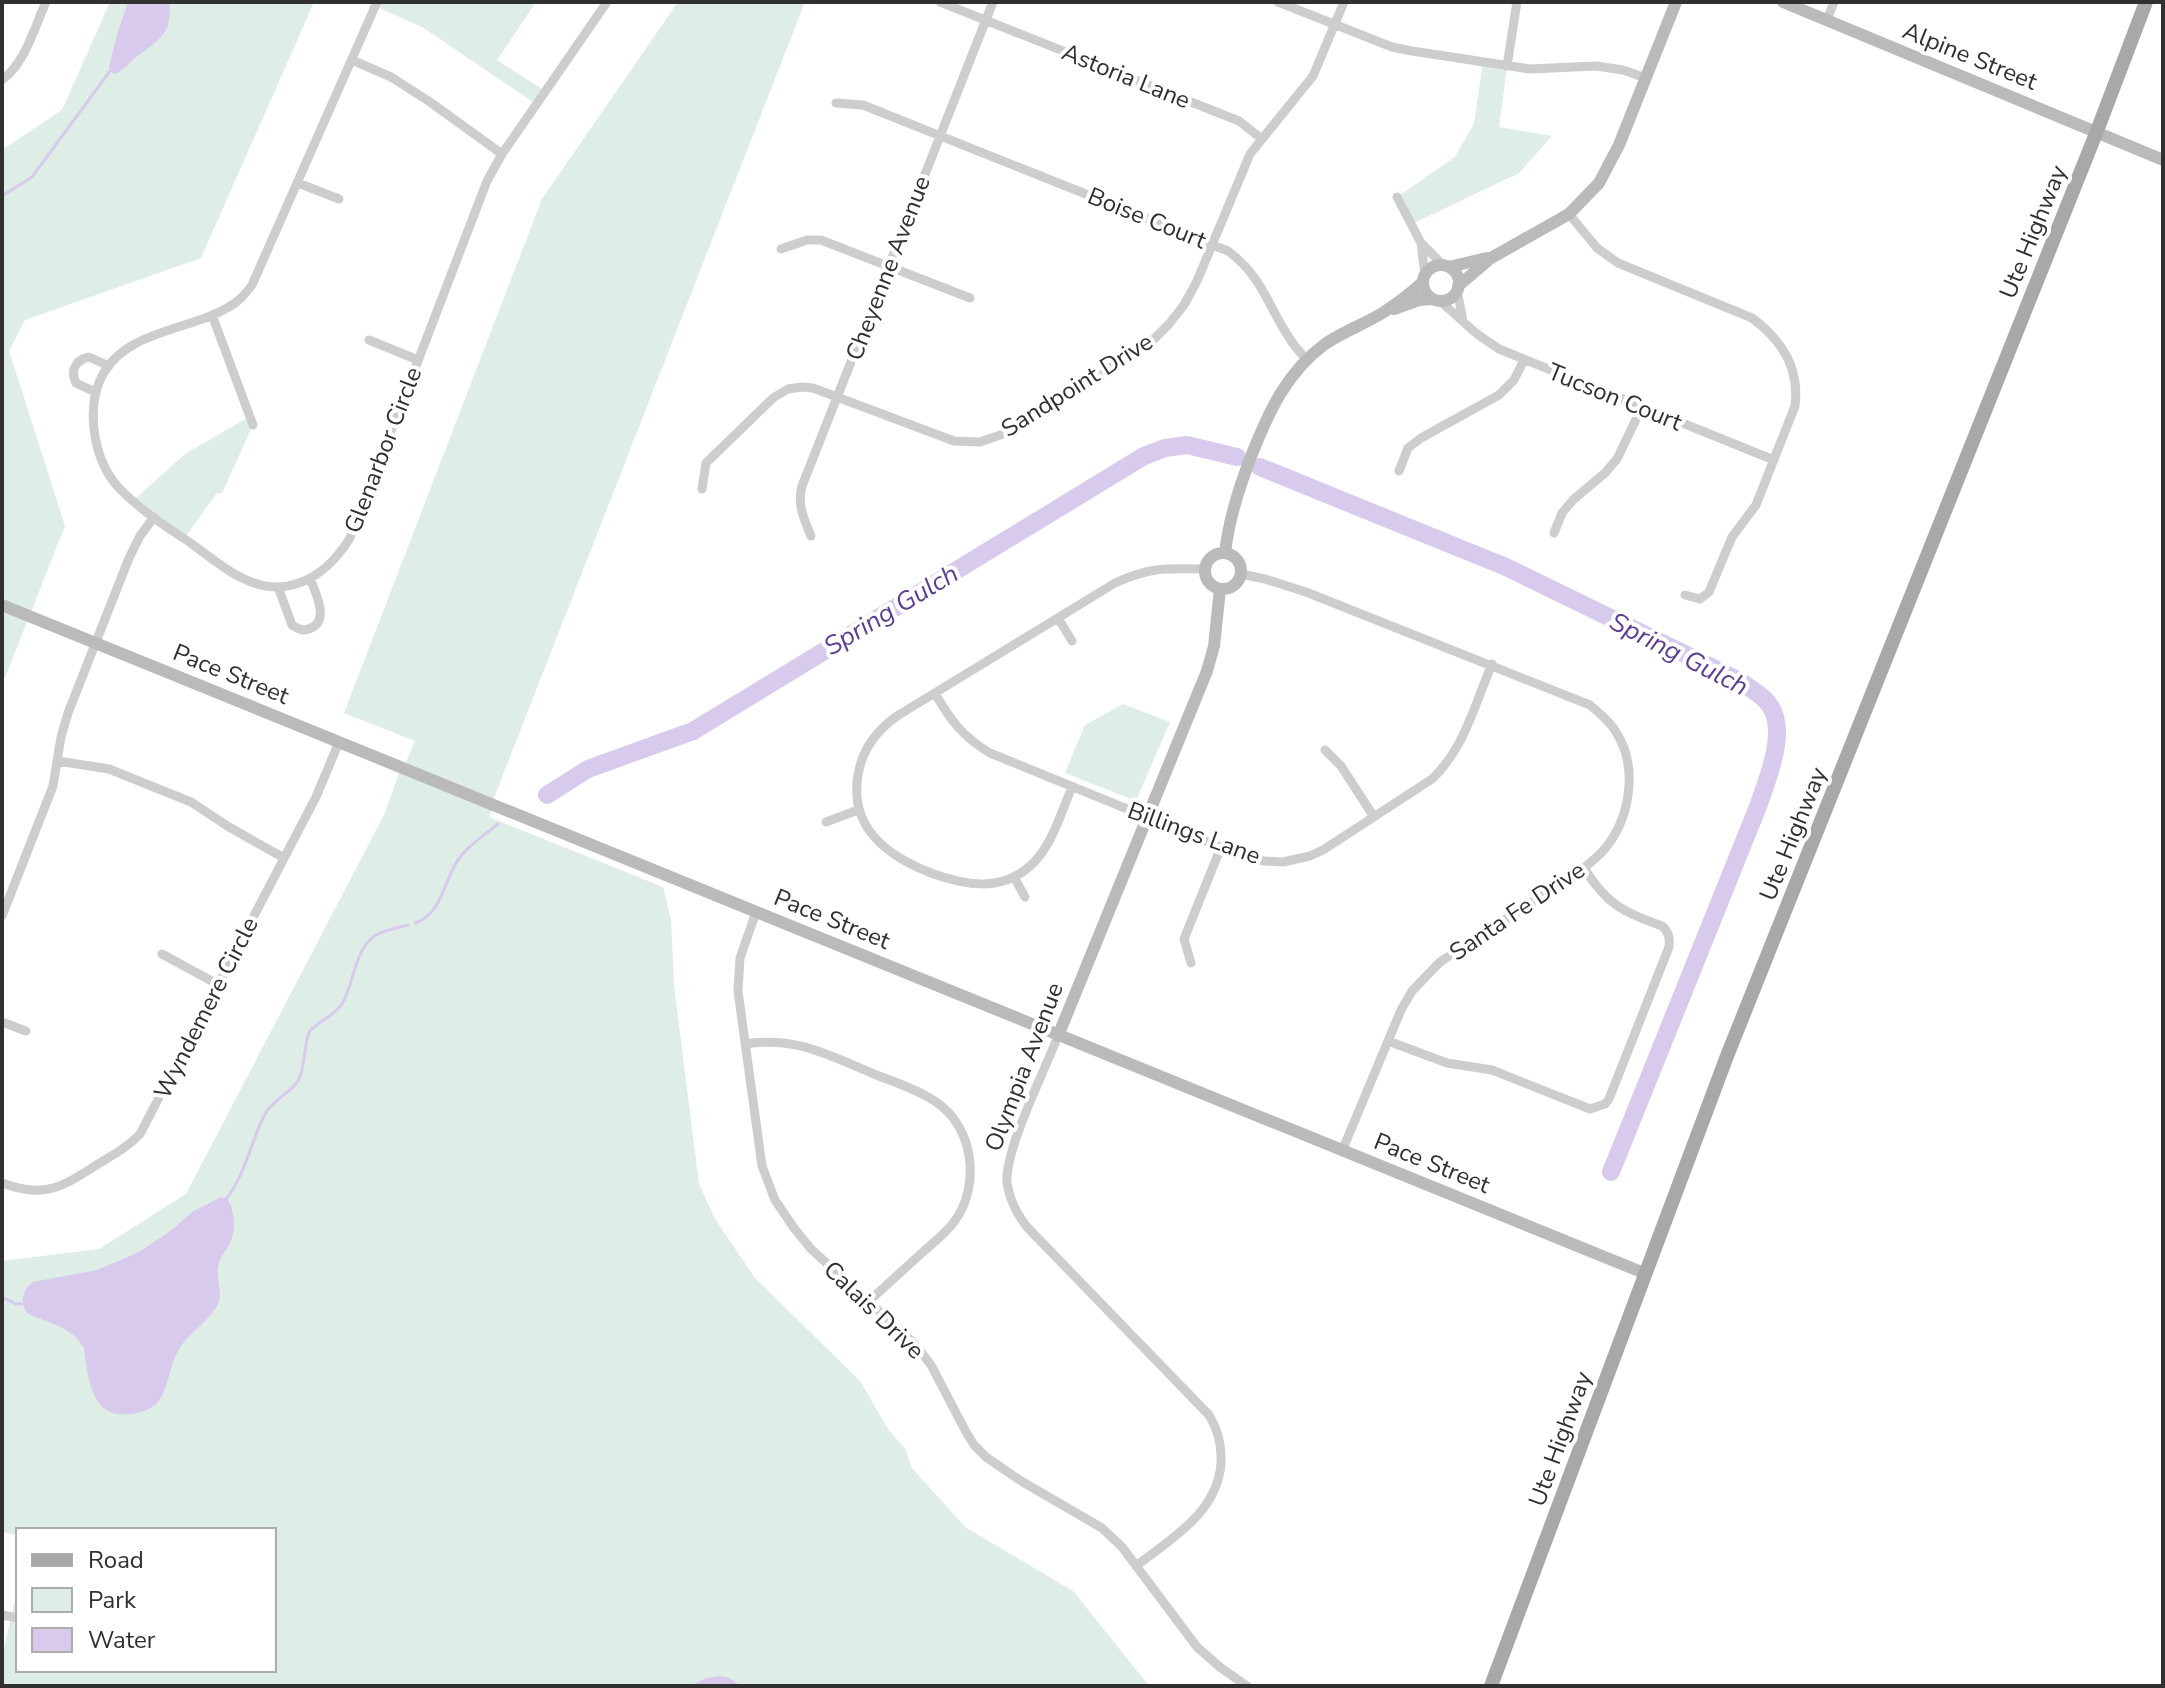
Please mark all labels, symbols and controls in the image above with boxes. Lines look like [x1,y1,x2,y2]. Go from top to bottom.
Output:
street label: Alpine Street [1898,15,2042,98]
street label: Astoria Lane [1057,36,1195,116]
street label: Ute Highway [1992,160,2074,303]
street label: Cheyenne Avenue [838,171,938,365]
street label: Boise Court [1083,180,1212,257]
street label: Sandpoint Drive [995,326,1159,444]
street label: Tucson Court [1543,356,1687,439]
street label: Glenarbor Circle [337,362,429,538]
water label: Spring Gulch [817,556,965,664]
water label: Spring Gulch [1604,604,1754,704]
street label: Pace Street [168,636,294,712]
street label: Ute Highway [1752,762,1834,905]
street label: Billings Lane [1123,794,1265,872]
street label: Santa Fe Drive [1443,854,1591,968]
street label: Pace Street [769,881,895,957]
street label: Wyndemere Circle [146,912,266,1104]
street label: Olympia Avenue [977,978,1071,1156]
street label: Pace Street [1369,1125,1495,1201]
street label: Calais Drive [817,1254,931,1366]
street label: Ute Highway [1521,1367,1599,1511]
legend [16,1528,276,1672]
text: Road [88,1544,144,1576]
text: Park [88,1584,137,1616]
text: Water [88,1624,156,1656]

